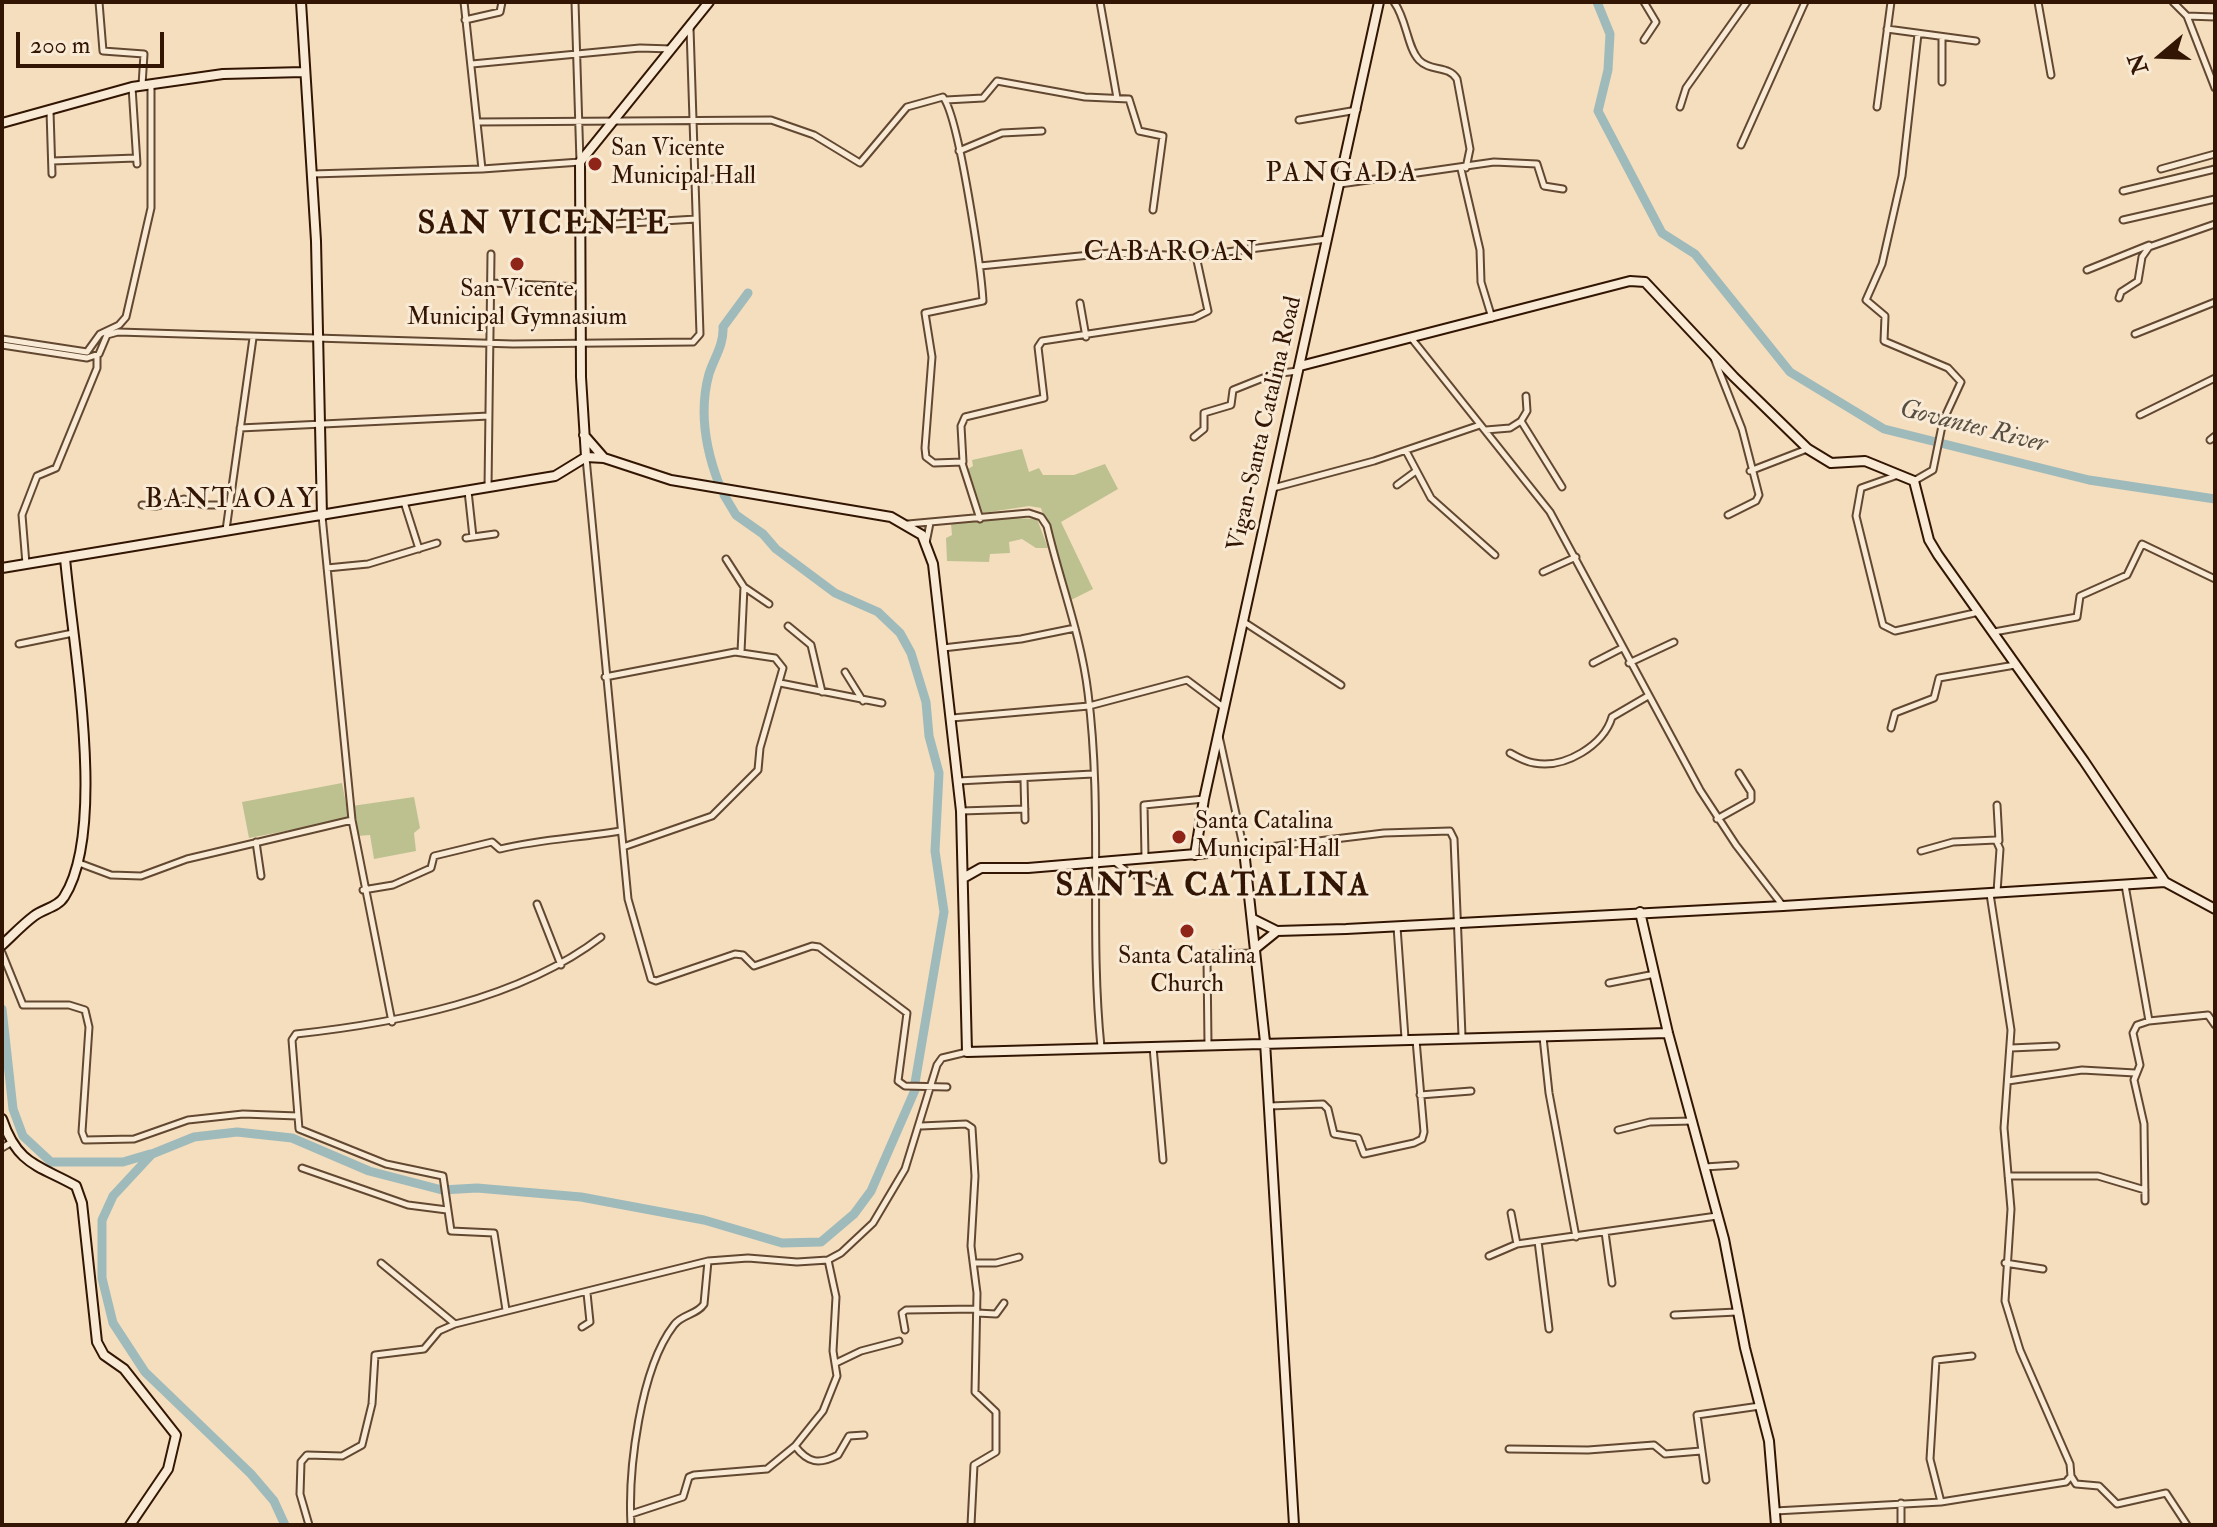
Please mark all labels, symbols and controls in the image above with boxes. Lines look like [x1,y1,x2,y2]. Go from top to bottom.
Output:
scale bar [20,16,168,66]
north arrow [2121,16,2201,96]
text: 200 m [30,30,90,61]
text: N [2122,50,2155,78]
place label: San Vicente Municipal Hall [611,136,756,192]
marker: San Vicente Municipal Hall [586,155,604,173]
district label: PANGADA [1265,158,1419,192]
district label: SAN VICENTE [418,207,670,245]
district label: CABAROAN [1083,237,1259,271]
marker: San Vicente Municipal Gymnasium [508,255,526,273]
place label: San Vicente Municipal Gymnasium [407,277,627,333]
street label: Vigan-Santa Catalina Road [1223,294,1309,554]
water label: Govantes River [1896,395,2050,461]
district label: BANTAOAY [144,484,318,518]
place label: Santa Catalina Municipal Hall [1195,809,1340,865]
marker: Santa Catalina Municipal Hall [1170,828,1188,846]
district label: SANTA CATALINA [1055,869,1371,907]
marker: Santa Catalina Church [1178,922,1196,940]
place label: Santa Catalina Church [1118,944,1256,1000]

